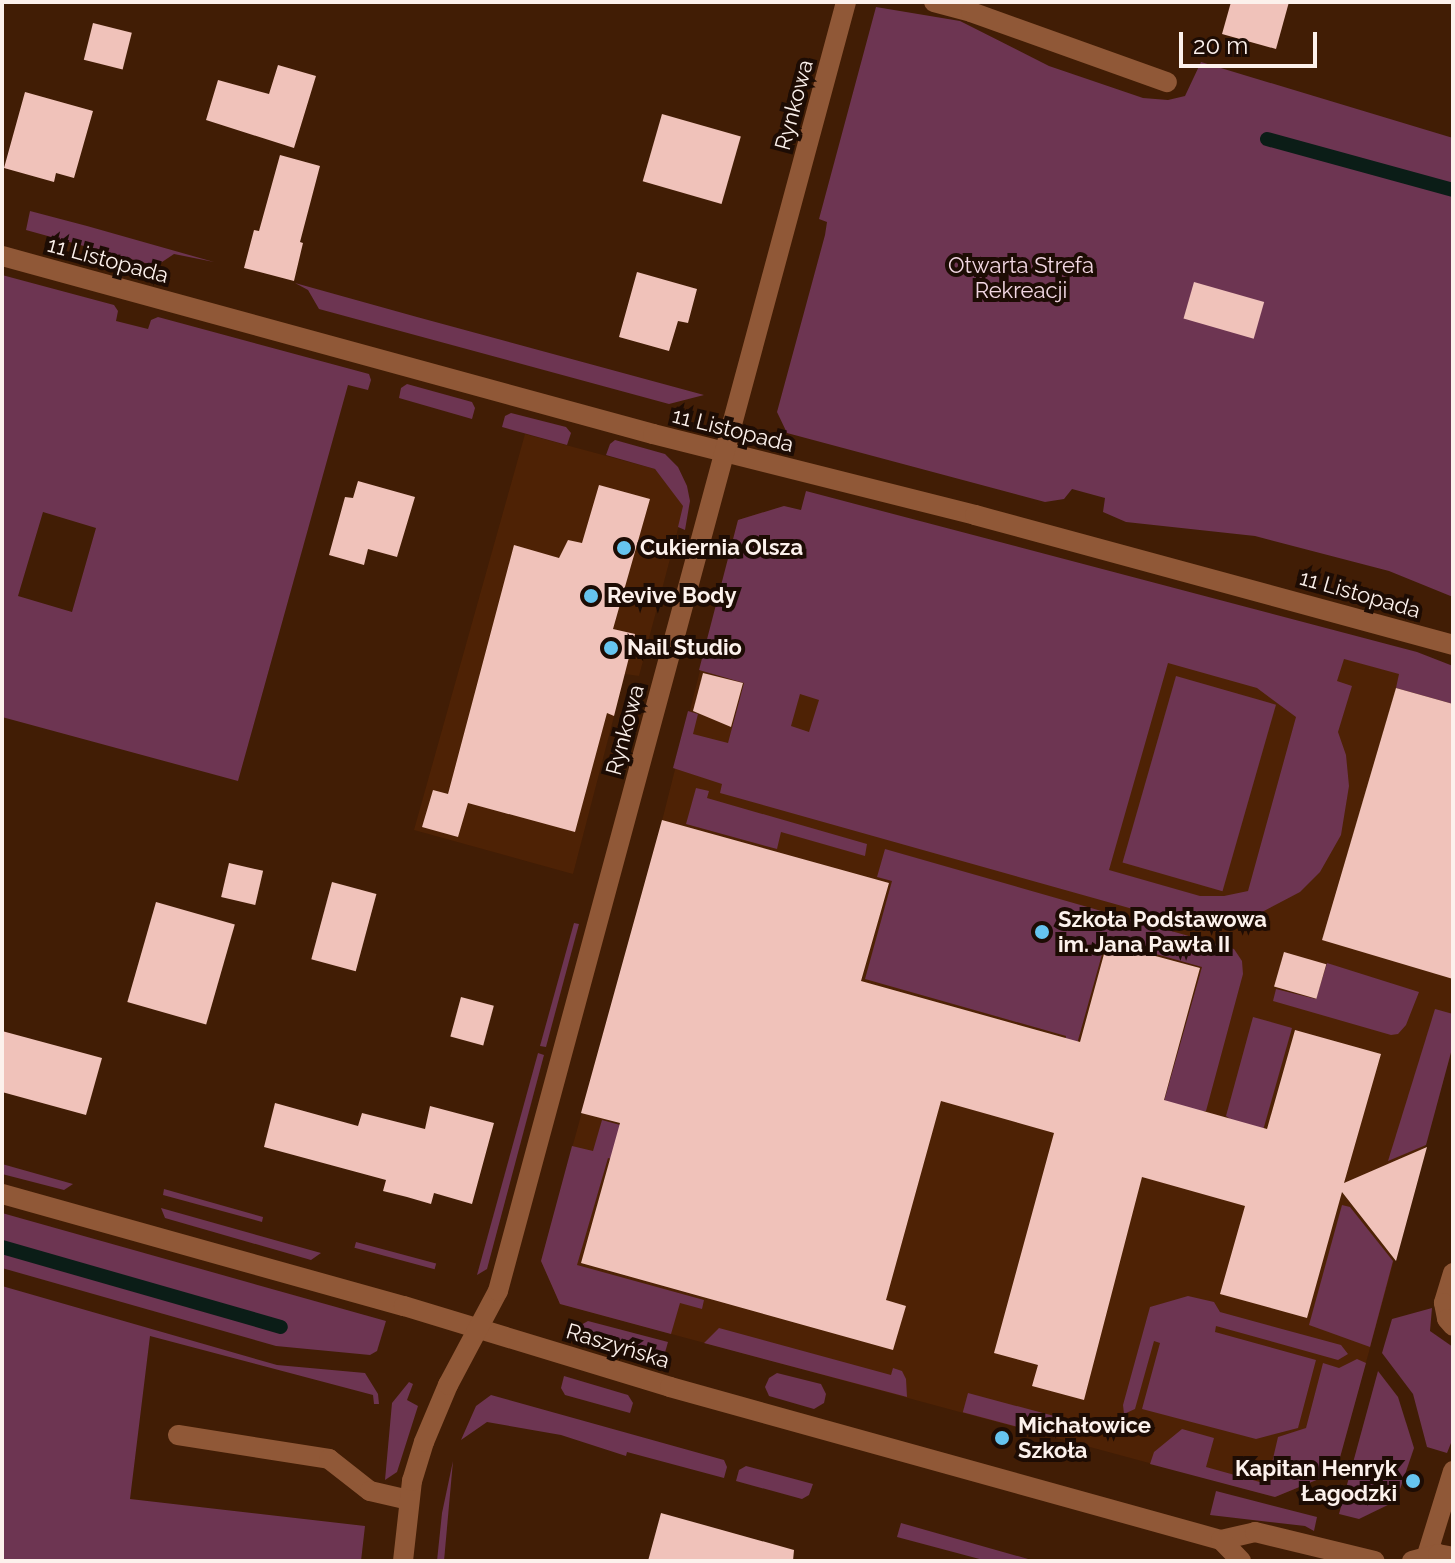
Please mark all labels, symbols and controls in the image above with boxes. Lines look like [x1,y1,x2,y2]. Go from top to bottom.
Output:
scale bar [1183,16,1321,66]
text: 20 m [1193,31,1248,60]
street label: Rynkowa [769,57,819,153]
street label: 11 Listopada [45,231,171,289]
park label: Otwarta Strefa Rekreacji [948,252,1094,304]
street label: 11 Listopada [670,402,796,458]
place label: Cukiernia Olsza [640,535,803,561]
marker: Cukiernia Olsza [615,539,633,557]
street label: 11 Listopada [1297,564,1423,624]
place label: Revive Body [607,583,736,609]
marker: Revive Body [582,587,600,605]
place label: Nail Studio [627,635,743,661]
marker: Nail Studio [602,639,620,657]
street label: Rynkowa [600,682,650,778]
place label: Szkoła Podstawowa im. Jana Pawła II [1058,906,1267,958]
marker: Szkoła Podstawowa im. Jana Pawła II [1033,923,1051,941]
street label: Raszyńska [563,1318,673,1374]
place label: Michałowice Szkoła [1018,1412,1151,1464]
marker: Michałowice Szkoła [993,1429,1011,1447]
place label: Kapitan Henryk Łagodzki [1235,1455,1397,1506]
marker: Kapitan Henryk Łagodzki [1404,1472,1422,1490]

